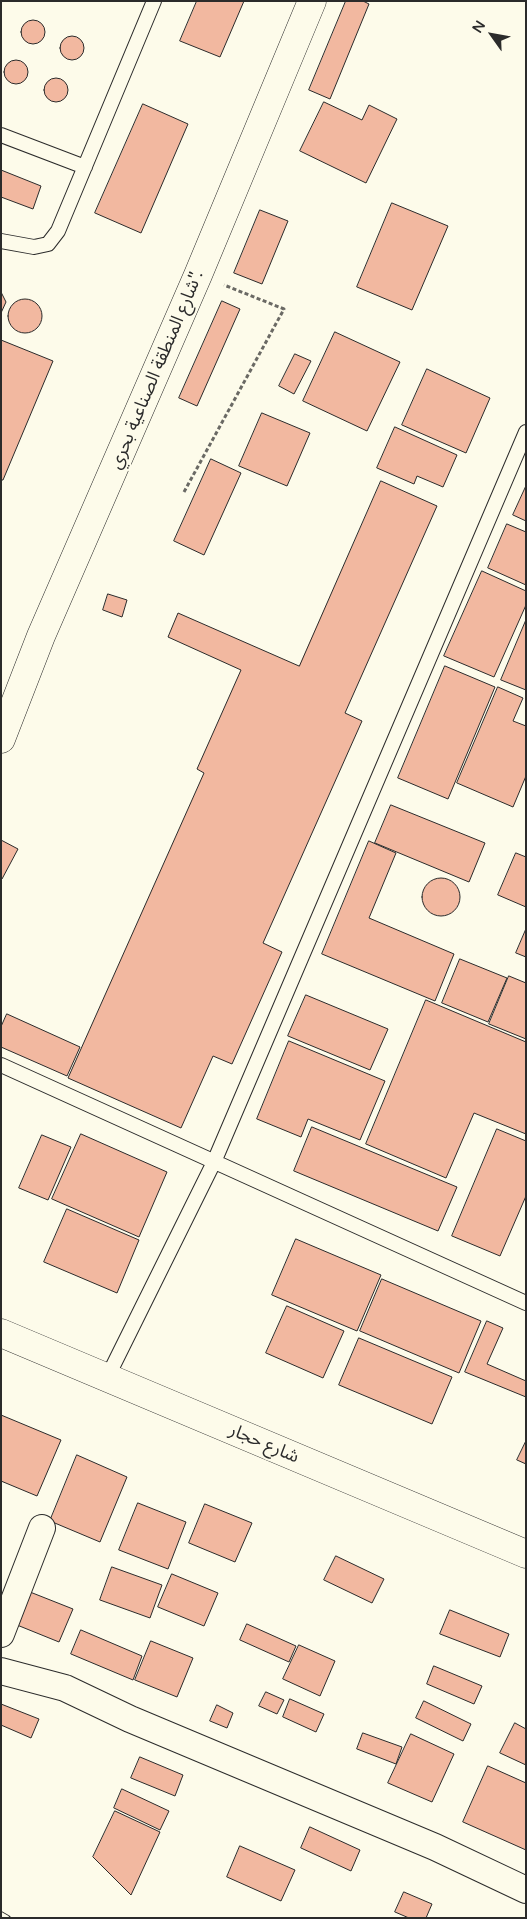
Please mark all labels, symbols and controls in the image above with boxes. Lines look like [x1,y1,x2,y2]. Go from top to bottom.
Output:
north arrow [467,10,517,60]
text: N [469,18,489,36]
street label: شارع المنطقة الصناعية بحري". [105,267,209,473]
street label: شارع حجار [226,1420,302,1468]

